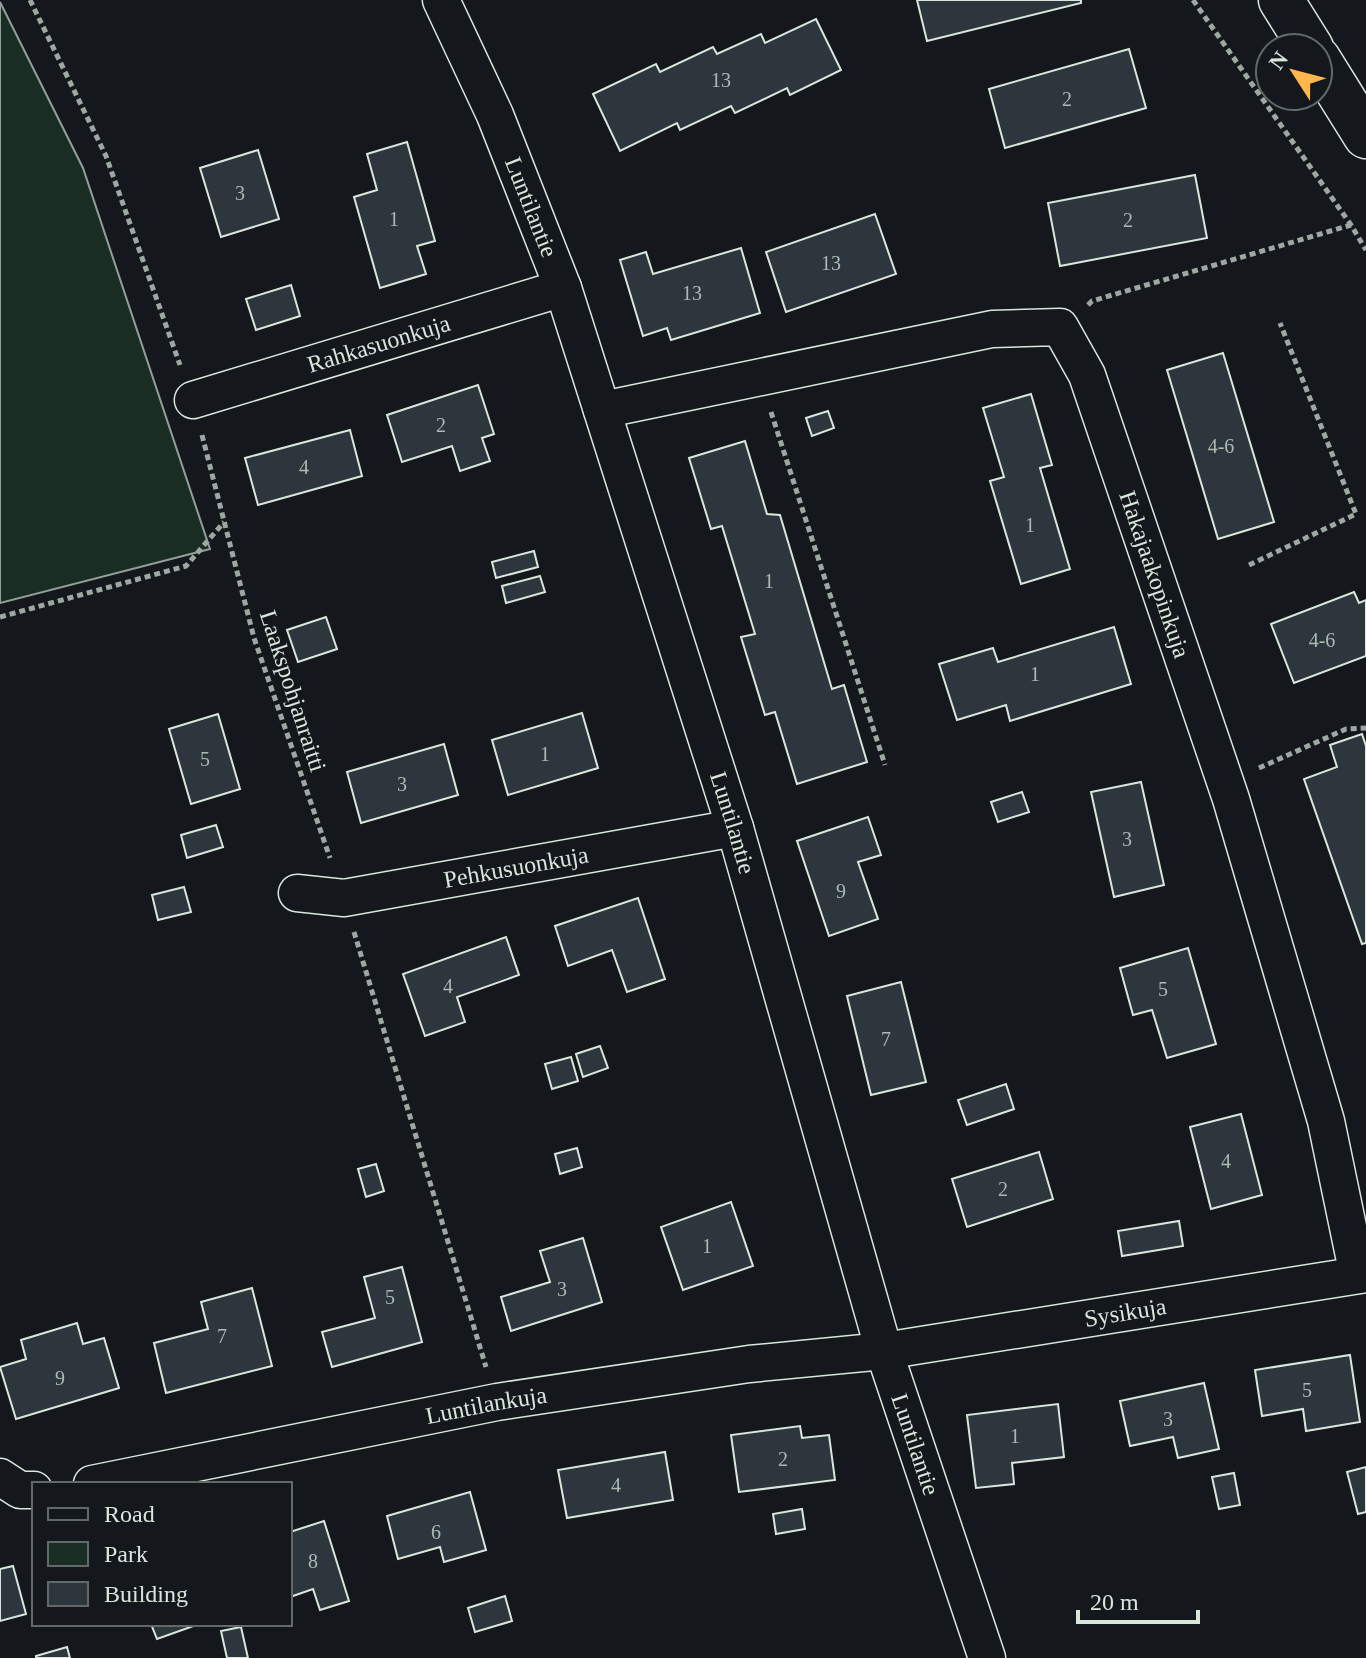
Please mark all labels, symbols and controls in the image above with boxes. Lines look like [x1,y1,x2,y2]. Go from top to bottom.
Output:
north arrow [1254,32,1334,112]
text: N [1263,47,1293,74]
house number: 13 [711,69,731,91]
house number: 2 [1062,88,1072,110]
street label: Luntilantie [500,153,563,261]
house number: 3 [235,182,245,204]
house number: 1 [389,208,399,230]
house number: 2 [1123,209,1133,231]
house number: 13 [821,252,841,274]
house number: 13 [682,282,702,304]
street label: Rahkasuonkuja [304,310,454,378]
house number: 2 [436,414,446,436]
house number: 4-6 [1208,435,1234,457]
house number: 4 [299,456,309,478]
street label: Hakajaakopinkuja [1114,488,1195,662]
house number: 1 [1025,514,1035,536]
house number: 1 [764,570,774,592]
street label: Laakspohjanraitti [255,607,331,775]
house number: 4-6 [1309,629,1335,651]
house number: 1 [1030,663,1040,685]
house number: 1 [540,743,550,765]
house number: 5 [200,748,210,770]
street label: Luntilantie [705,768,760,877]
house number: 3 [397,773,407,795]
house number: 3 [1122,828,1132,850]
street label: Pehkusuonkuja [442,841,591,893]
house number: 9 [836,880,846,902]
house number: 4 [443,975,453,997]
house number: 5 [1158,978,1168,1000]
house number: 7 [881,1028,891,1050]
house number: 4 [1221,1150,1231,1172]
house number: 2 [998,1178,1008,1200]
house number: 1 [702,1235,712,1257]
house number: 3 [557,1278,567,1300]
house number: 5 [385,1286,395,1308]
street label: Sysikuja [1082,1293,1168,1332]
house number: 7 [217,1325,227,1347]
house number: 9 [55,1367,65,1389]
house number: 5 [1302,1379,1312,1401]
street label: Luntilankuja [423,1382,549,1429]
street label: Luntilantie [886,1390,944,1498]
house number: 3 [1163,1408,1173,1430]
house number: 1 [1010,1425,1020,1447]
house number: 2 [778,1448,788,1470]
house number: 4 [611,1474,621,1496]
legend [32,1482,292,1626]
text: Road [104,1501,155,1527]
house number: 6 [431,1521,441,1543]
text: Park [104,1541,148,1567]
house number: 8 [308,1550,318,1572]
scale bar [1078,1574,1198,1624]
text: Building [104,1581,188,1607]
text: 20 m [1090,1589,1139,1615]

